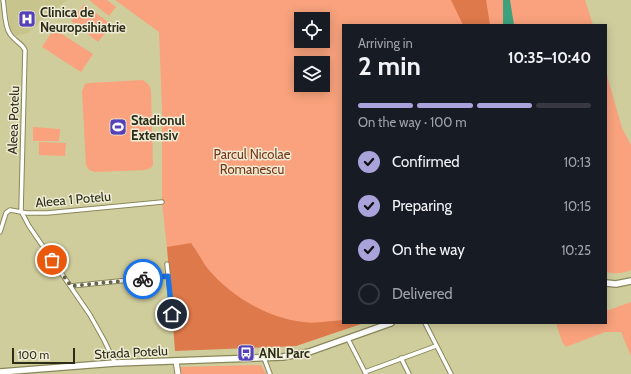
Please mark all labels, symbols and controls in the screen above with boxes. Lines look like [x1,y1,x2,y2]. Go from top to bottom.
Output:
place label: Clinica de Neuropsihiatrie [40,4,126,35]
hospital icon: Clinica de Neuropsihiatrie [17,9,37,29]
map controls [294,12,330,92]
button: locate [294,12,330,48]
text: Arriving in [358,35,413,51]
text: 10:35–10:40 [508,49,591,67]
text: 2 min [358,50,421,82]
button: layers [294,56,330,92]
street label: Aleea Potelu [4,85,22,155]
place label: Stadionul Extensiv [131,112,186,143]
text: On the way · 100 m [358,114,467,130]
sports icon: Stadionul Extensiv [108,117,128,137]
park label: Parcul Nicolae Romanescu [214,146,291,177]
icon: check [358,151,380,173]
text: Confirmed [392,153,460,171]
text: 10:13 [564,154,591,170]
street label: Aleea 1 Potelu [35,188,112,210]
icon: check [358,195,380,217]
text: Preparing [392,197,452,215]
text: 10:15 [564,198,591,214]
icon: check [358,239,380,261]
text: On the way [392,241,465,259]
text: 10:25 [561,242,591,258]
pin [35,243,69,277]
icon: bag [41,249,63,271]
courier [123,259,163,299]
icon: bike [132,268,154,290]
text: Delivered [392,285,453,303]
pin [155,297,189,331]
icon: home [161,303,183,325]
street label: Strada Potelu [94,342,168,362]
bus stop icon: ANL Parc [236,343,256,363]
place label: ANL Parc [259,345,310,361]
scale bar [12,346,75,365]
text: 100 m [18,348,49,362]

